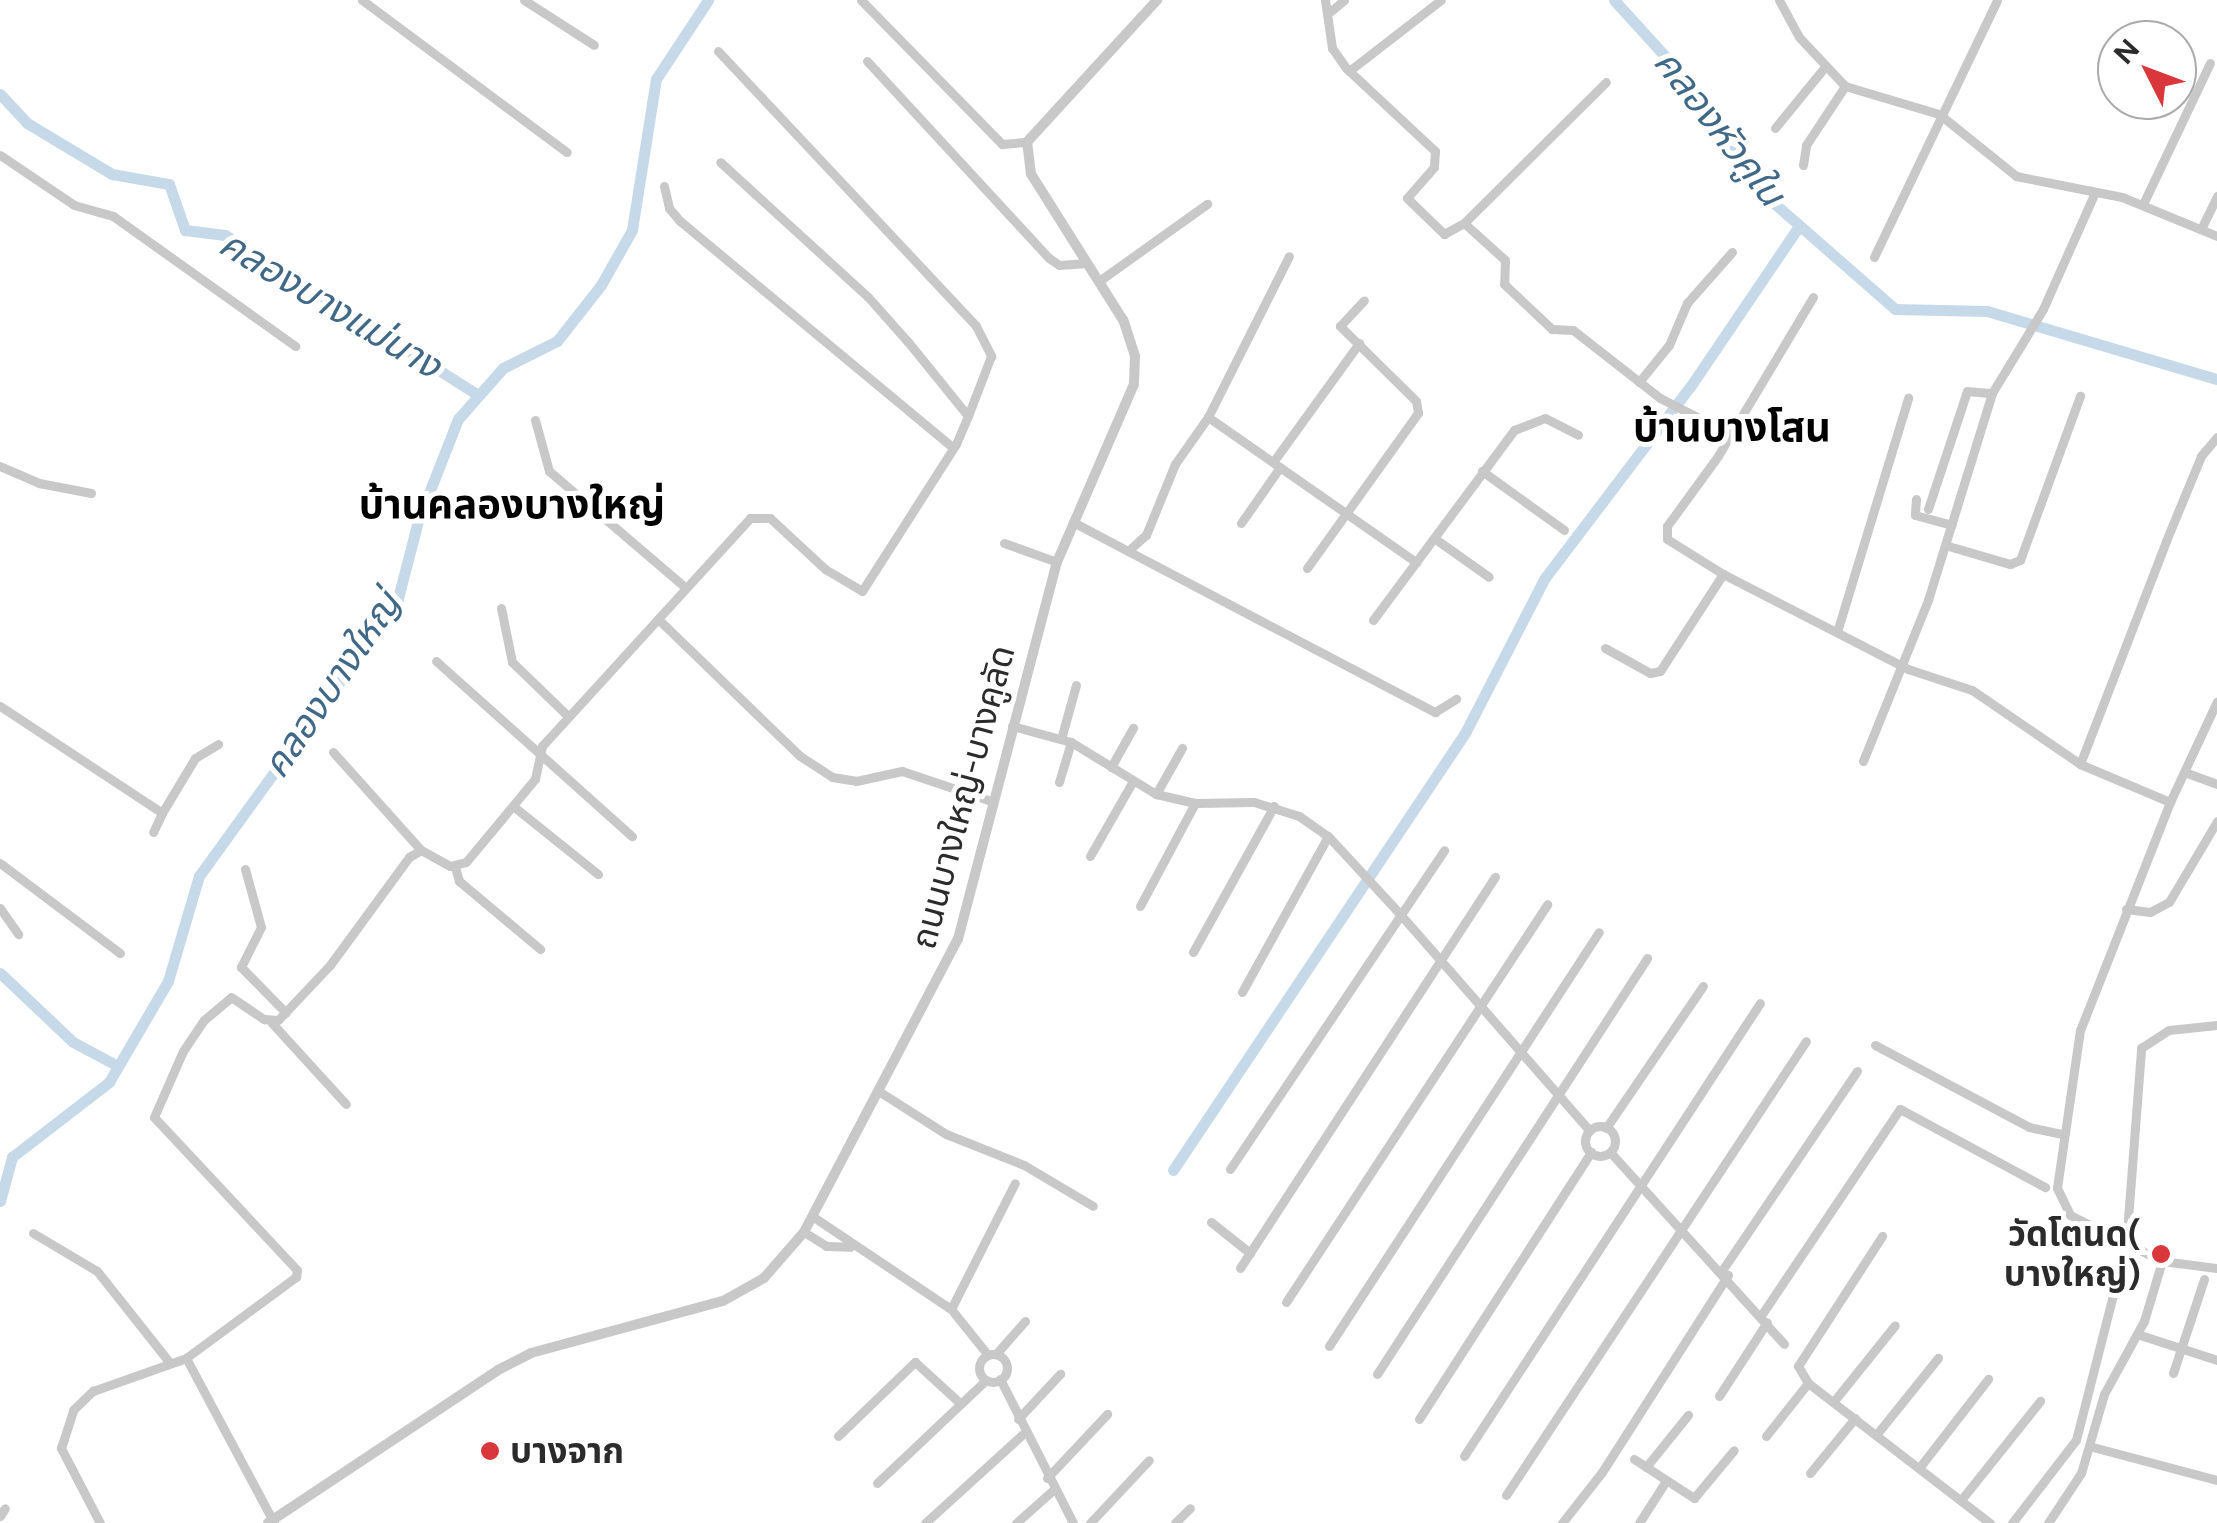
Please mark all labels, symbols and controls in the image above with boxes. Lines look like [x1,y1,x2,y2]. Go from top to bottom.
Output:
north arrow [2097,20,2197,120]
text: N [2106,32,2146,71]
water label: คลองหัวคูใน [1644,41,1794,215]
water label: คลองบางแม่นาง [211,221,449,389]
district label: บ้านบางโสน [1633,403,1831,451]
district label: บ้านคลองบางใหญ่ [359,480,665,528]
water label: คลองบางใหญ่ [253,584,411,786]
street label: ถนนบางใหญ่-บางคูลัด [902,641,1024,953]
place label: วัดโตนด( บางใหญ่) [2004,1213,2141,1295]
marker: วัดโตนด( บางใหญ่) [2150,1243,2172,1265]
place label: บางจาก [510,1430,624,1472]
marker: บางจาก [479,1440,501,1462]

